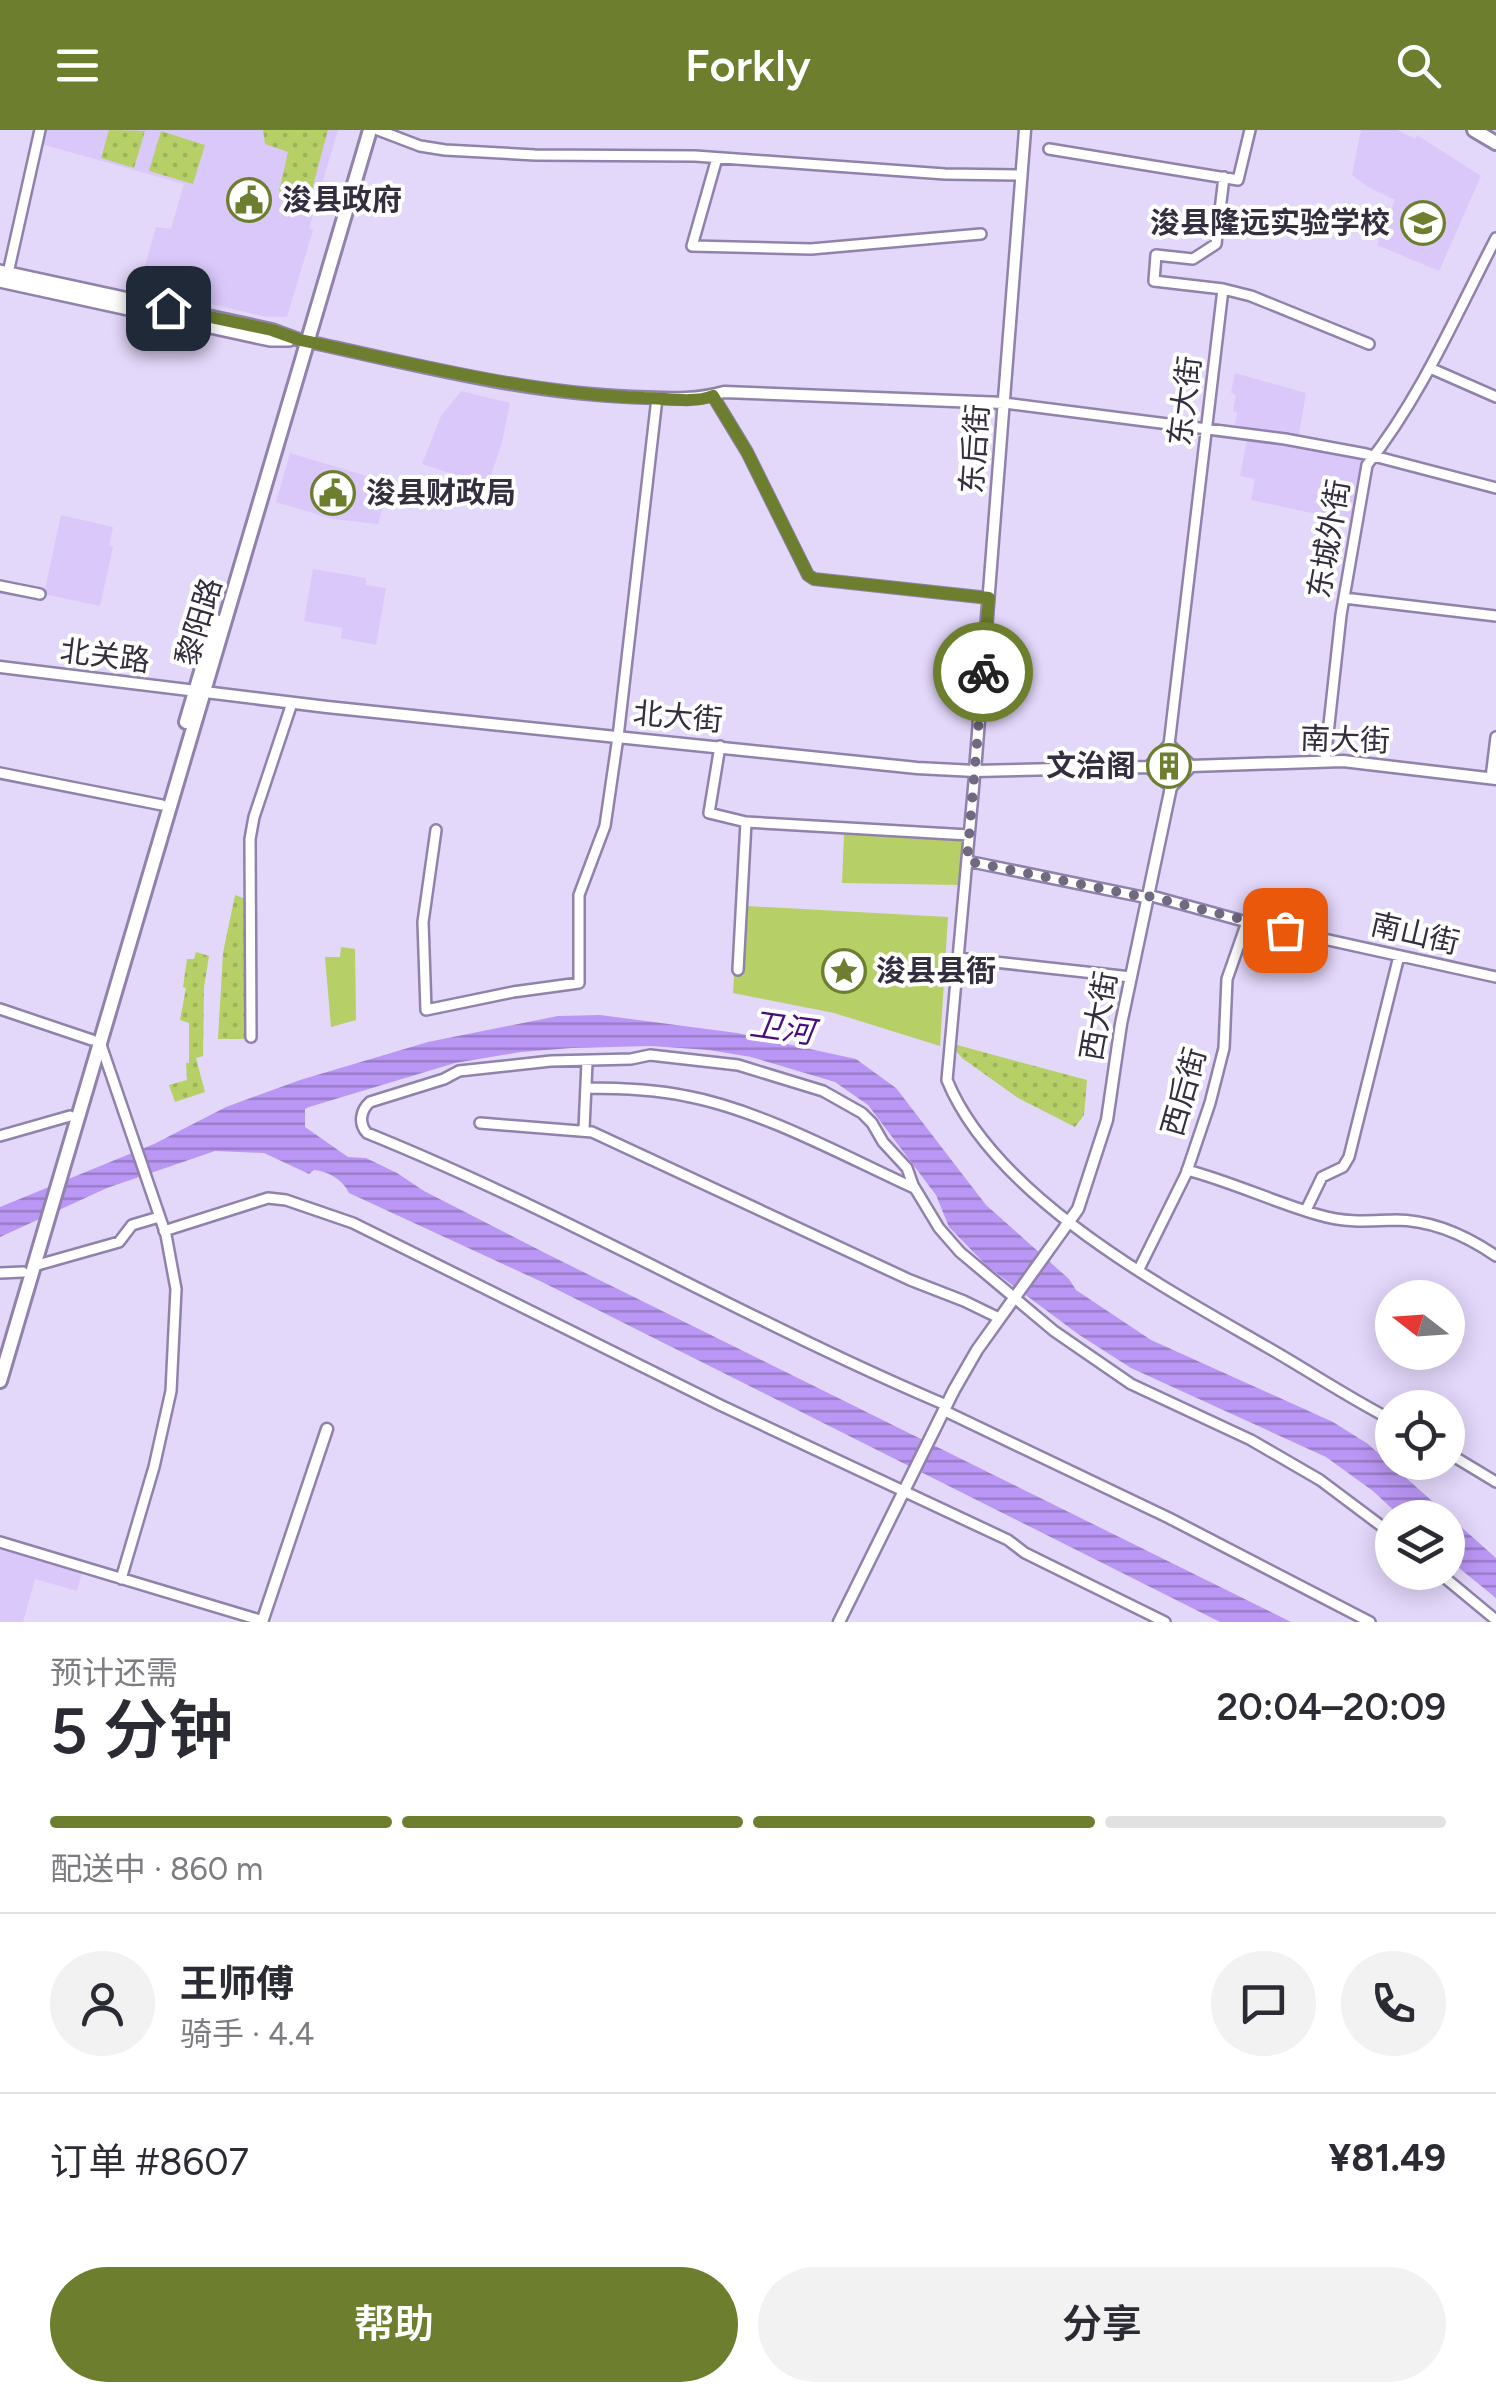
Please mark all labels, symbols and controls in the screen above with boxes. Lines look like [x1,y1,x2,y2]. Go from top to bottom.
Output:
icon: menu [50,38,105,93]
text: Forkly [685,38,811,92]
icon: search [1391,38,1446,93]
public building icon: 浚县政府 [226,177,272,223]
place label: 浚县政府 [282,181,402,218]
school or university icon: 浚县隆远实验学校 [1400,200,1446,246]
place label: 浚县隆远实验学校 [1150,204,1390,241]
pin [126,266,211,351]
icon: home [141,281,196,336]
street label: 东大街 [1161,354,1208,448]
street label: 东后街 [953,403,996,495]
public building icon: 浚县财政局 [310,470,356,516]
place label: 浚县财政局 [366,474,516,511]
street label: 东城外街 [1300,477,1357,601]
street label: 黎阳路 [168,573,229,670]
courier [933,622,1033,722]
street label: 北关路 [58,632,152,679]
icon: bike [956,645,1011,700]
street label: 北大街 [632,694,724,739]
street label: 南大街 [1299,719,1391,760]
building icon: 文治阁 [1146,743,1192,789]
place label: 文治阁 [1046,747,1136,784]
pin [1243,888,1328,973]
icon: bag [1258,903,1313,958]
street label: 南山街 [1367,905,1463,962]
place icon: 浚县县衙 [821,948,867,994]
place label: 浚县县衙 [876,952,996,989]
street label: 西大街 [1072,968,1125,1063]
water label: 卫河 [748,1005,822,1052]
street label: 西后街 [1153,1044,1214,1140]
north arrow [1375,1280,1465,1370]
map controls [1375,1280,1465,1590]
button: locate [1375,1390,1465,1480]
button: layers [1375,1500,1465,1590]
text: 预计还需 [50,1654,178,1692]
text: 20:04–20:09 [1217,1684,1446,1730]
text: 5 分钟 [50,1691,233,1769]
text: 配送中 · 860 m [50,1850,263,1888]
button: person [50,1951,155,2056]
button: chat [1211,1951,1316,2056]
button: phone [1341,1951,1446,2056]
text: 王师傅 [180,1961,294,2007]
text: 骑手 · 4.4 [180,2015,314,2053]
text: ¥81.49 [1329,2135,1446,2181]
text: 订单 #8607 [50,2139,249,2185]
button: 帮助 [50,2267,738,2382]
button: 分享 [758,2267,1446,2382]

